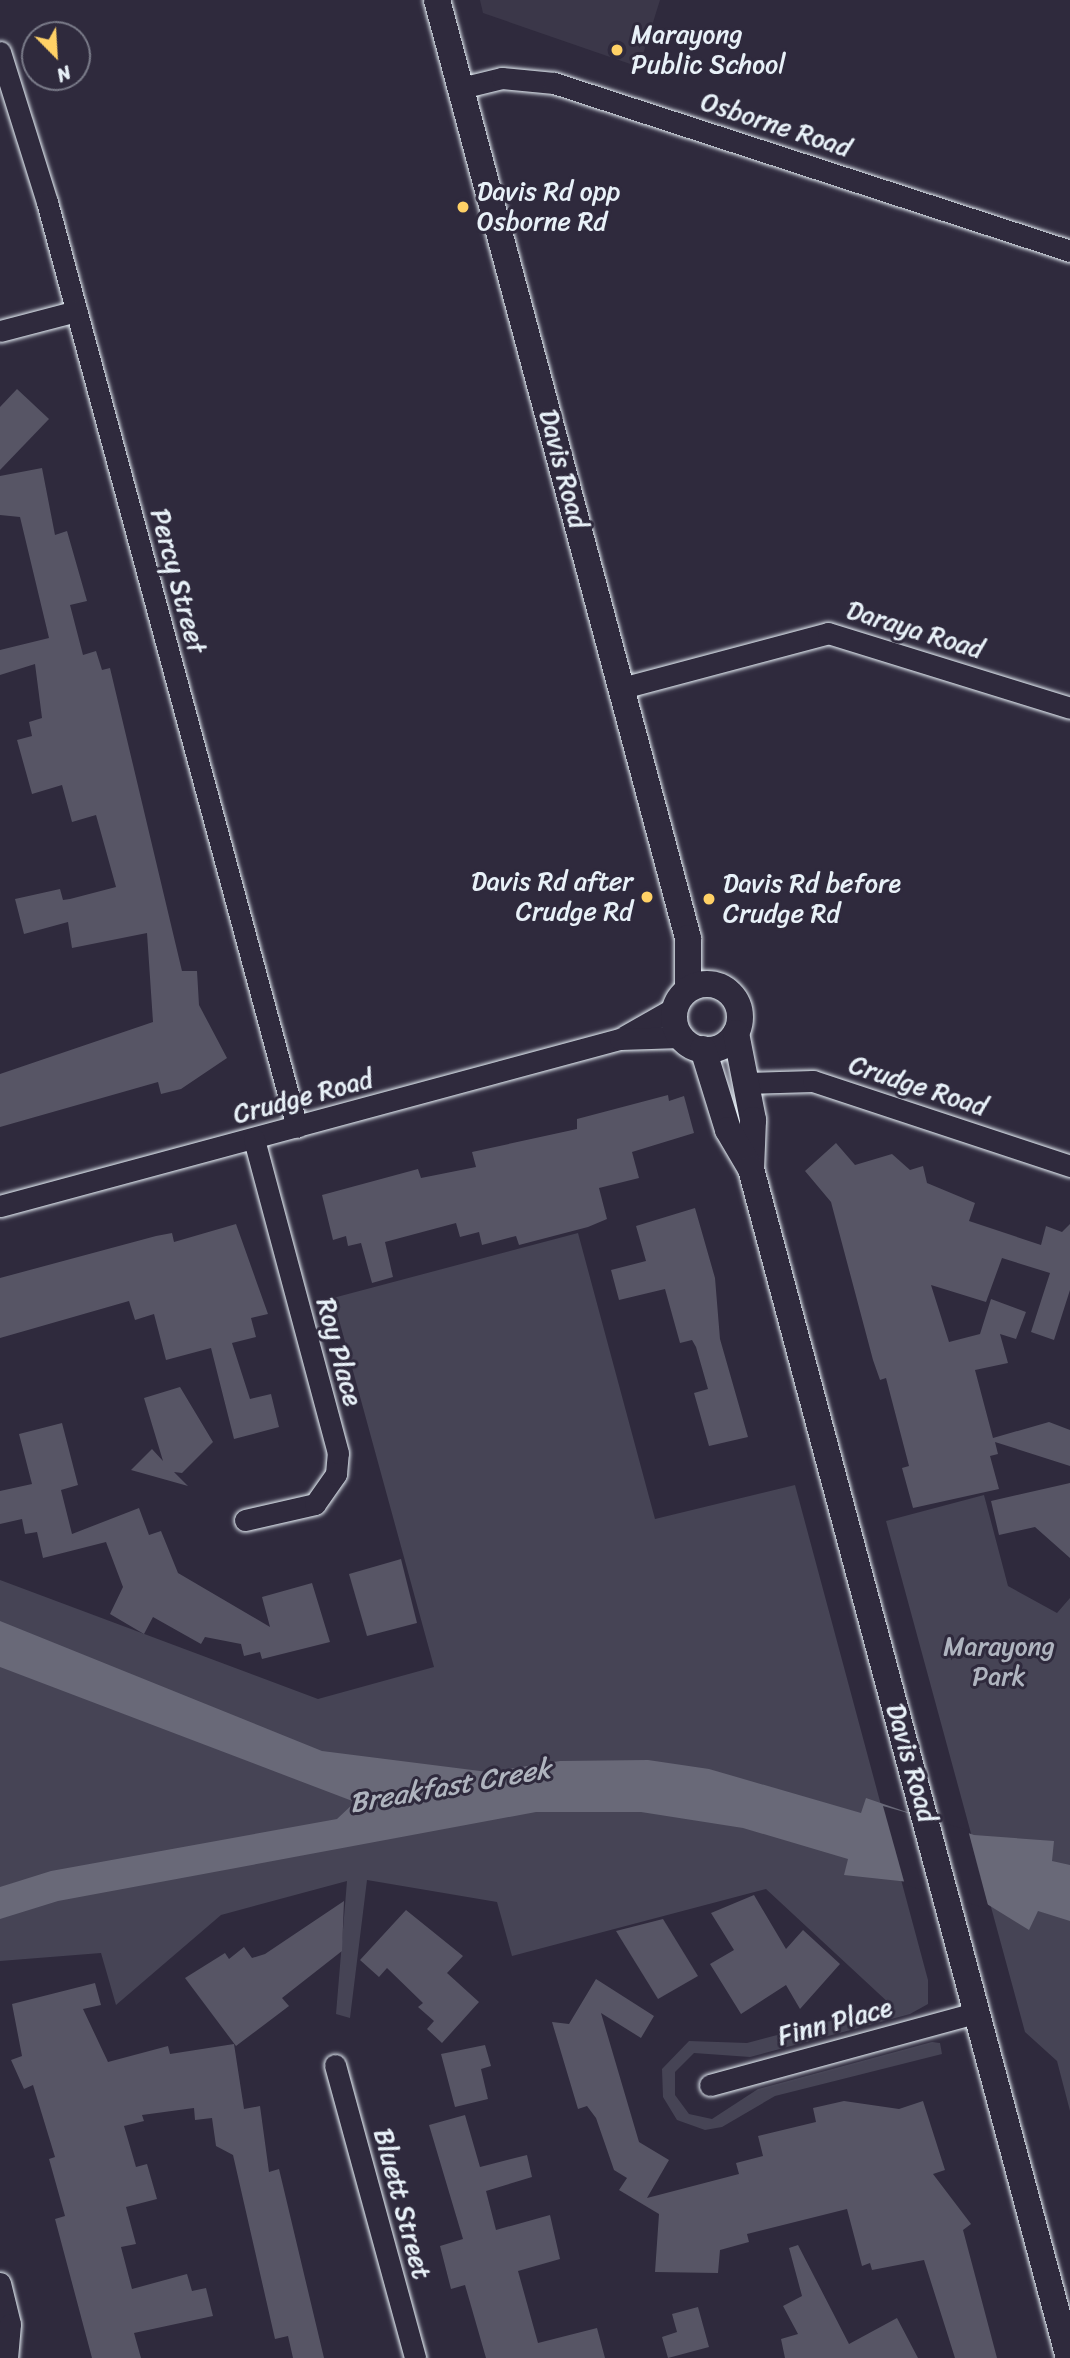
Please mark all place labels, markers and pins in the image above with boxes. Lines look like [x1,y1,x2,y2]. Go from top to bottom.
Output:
place label: Marayong Public School [631,19,786,80]
marker: Marayong Public School [609,42,625,58]
place label: Davis Rd opp Osborne Rd [477,176,620,238]
marker: Davis Rd opp Osborne Rd [455,199,471,215]
place label: Davis Rd after Crudge Rd [471,866,633,928]
place label: Davis Rd before Crudge Rd [723,868,901,930]
marker: Davis Rd after Crudge Rd [639,889,655,905]
marker: Davis Rd before Crudge Rd [701,891,717,907]

